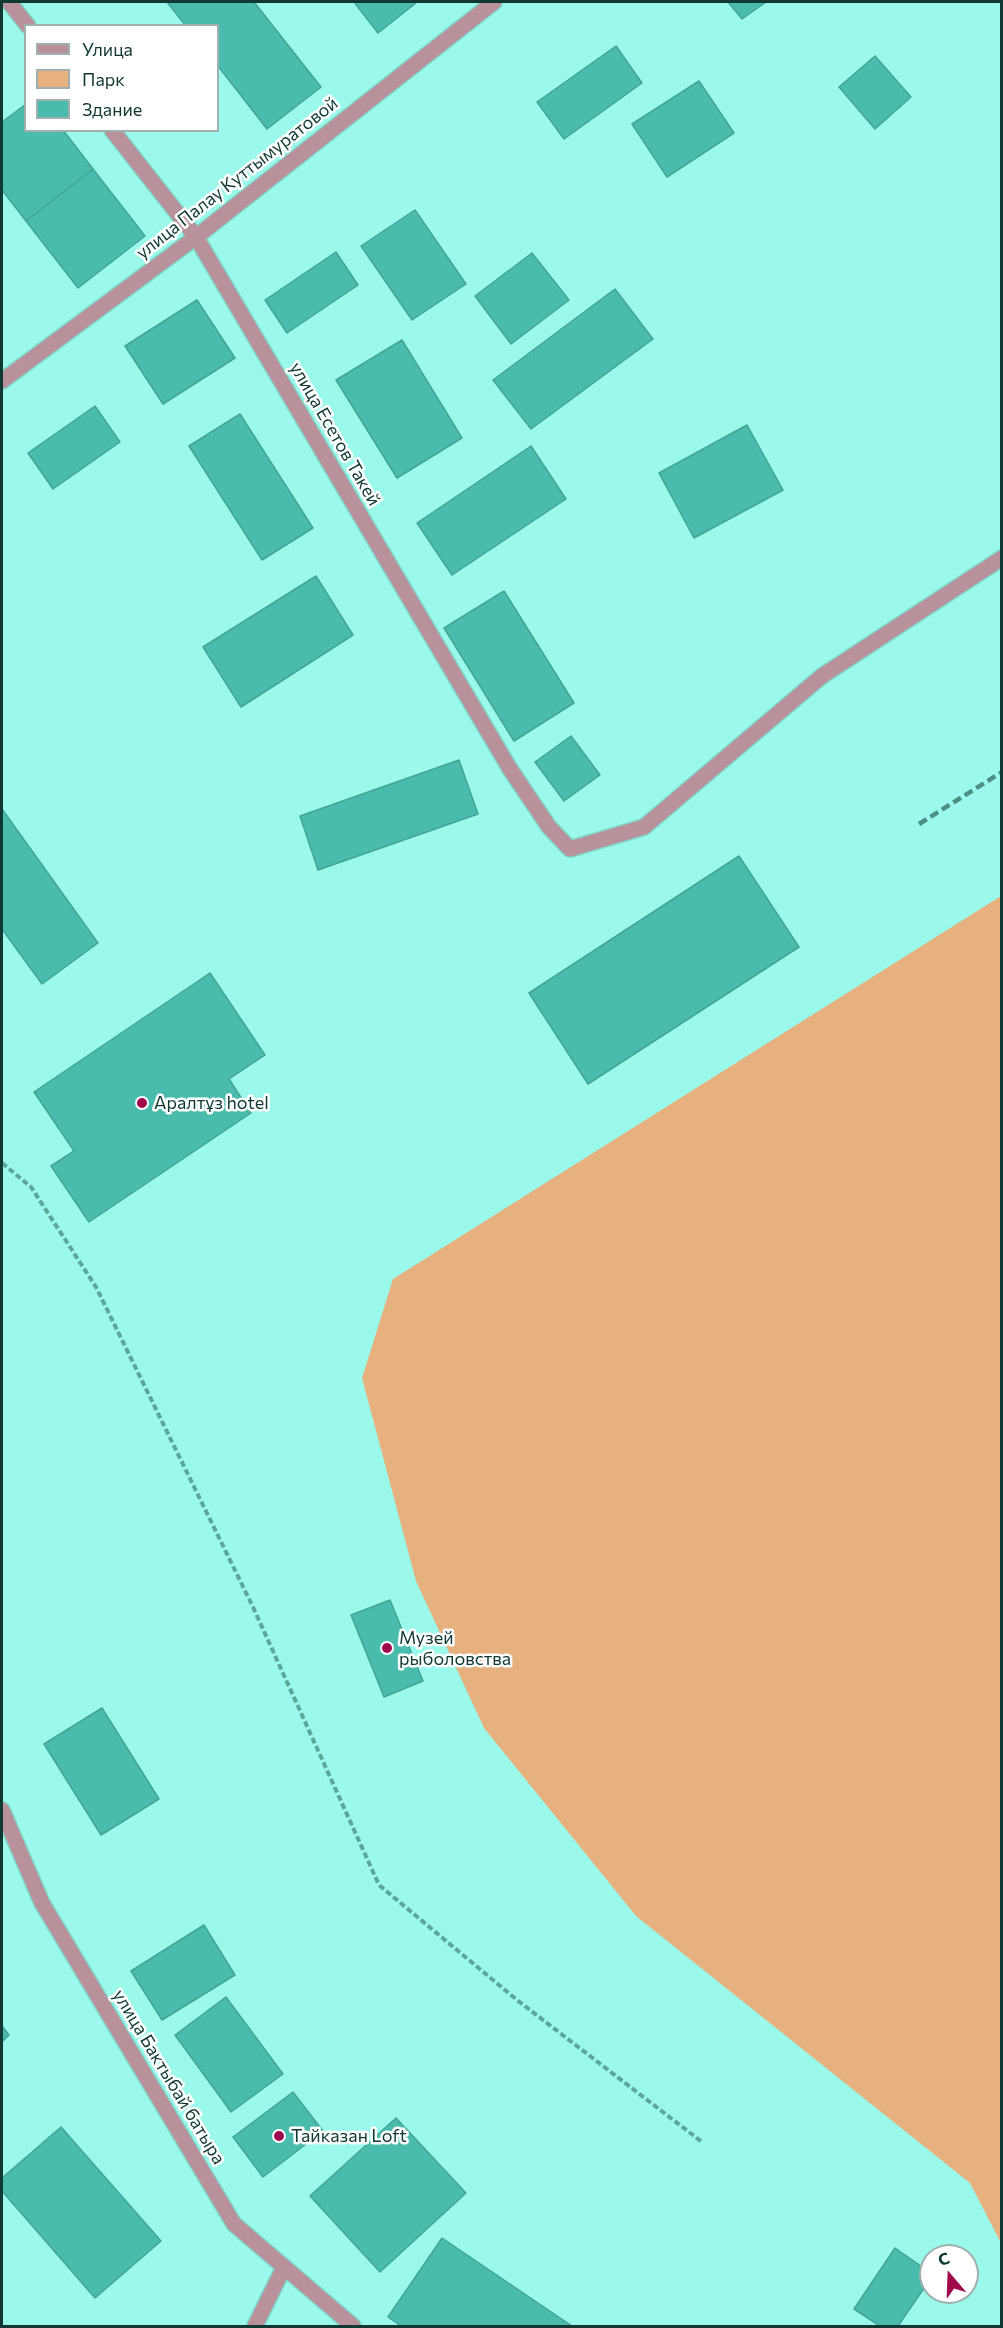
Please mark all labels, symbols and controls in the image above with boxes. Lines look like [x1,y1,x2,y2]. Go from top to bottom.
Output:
legend [24,24,219,132]
text: Улица [82,38,133,60]
text: Парк [82,68,125,90]
street label: улица Палау Куттымуратовой [132,92,342,264]
text: Здание [82,98,142,120]
street label: улица Есетов Такей [285,358,385,510]
place label: Аралтұз hotel [154,1092,269,1114]
marker: Аралтұз hotel [135,1096,149,1110]
place label: Музей рыболовства [399,1627,511,1670]
marker: Музей рыболовства [380,1641,394,1655]
street label: улица Бактыбай батыра [108,1986,230,2168]
place label: Тайказан Loft [291,2125,407,2147]
marker: Тайказан Loft [272,2129,286,2143]
north arrow [919,2244,979,2304]
text: С [935,2248,952,2269]

